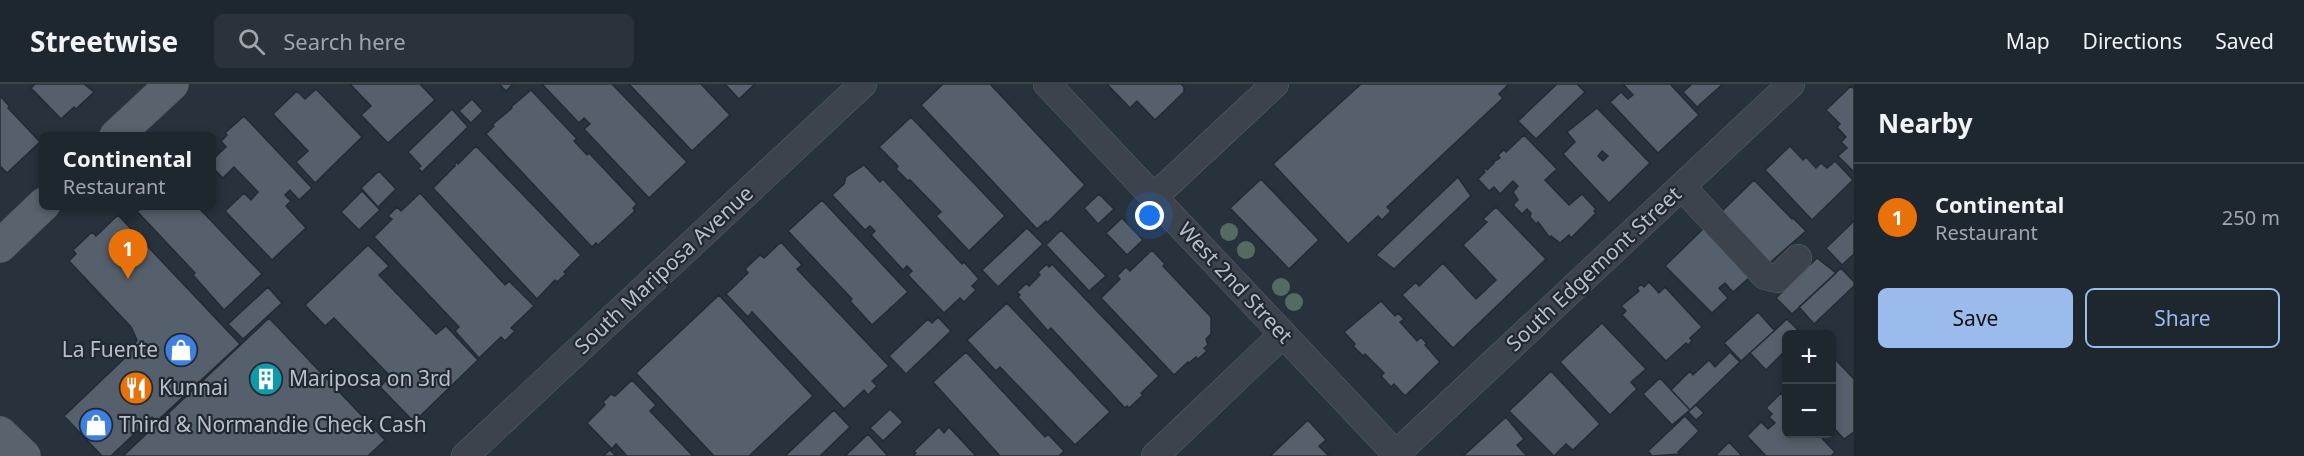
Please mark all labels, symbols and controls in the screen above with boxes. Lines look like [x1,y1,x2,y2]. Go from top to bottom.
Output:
search box [214,14,634,68]
text: Streetwise [30,22,178,60]
icon: search [235,25,268,58]
text: Search here [283,26,406,56]
text: Map [2006,27,2050,55]
text: Directions [2083,27,2182,55]
text: Saved [2215,27,2274,55]
text: Nearby [1878,105,1973,141]
popup [39,132,216,210]
text: Continental [63,143,192,173]
text: Restaurant [63,173,166,200]
street label: South Mariposa Avenue [568,179,759,360]
street label: South Edgemont Street [1500,179,1687,357]
text: Continental [1935,189,2064,219]
your location [1135,201,1164,230]
text: 1 [1892,204,1903,231]
text: 250 m [2222,204,2280,231]
street label: West 2nd Street [1172,216,1299,349]
text: Restaurant [1935,219,2038,246]
pin: 1 [108,230,148,279]
button: Save [1878,288,2073,348]
button: Share [2085,288,2280,348]
map controls [1782,330,1836,438]
button: + [1782,330,1836,384]
shop icon: La Fuente [163,332,199,368]
place label: La Fuente [62,335,158,363]
building icon: Mariposa on 3rd [248,361,284,397]
place label: Mariposa on 3rd [289,364,451,392]
restaurant icon: Kunnai [118,370,154,406]
place label: Kunnai [159,373,228,401]
button: − [1782,384,1836,438]
shop icon: Third & Normandie Check Cash [78,407,114,443]
place label: Third & Normandie Check Cash [119,410,427,438]

